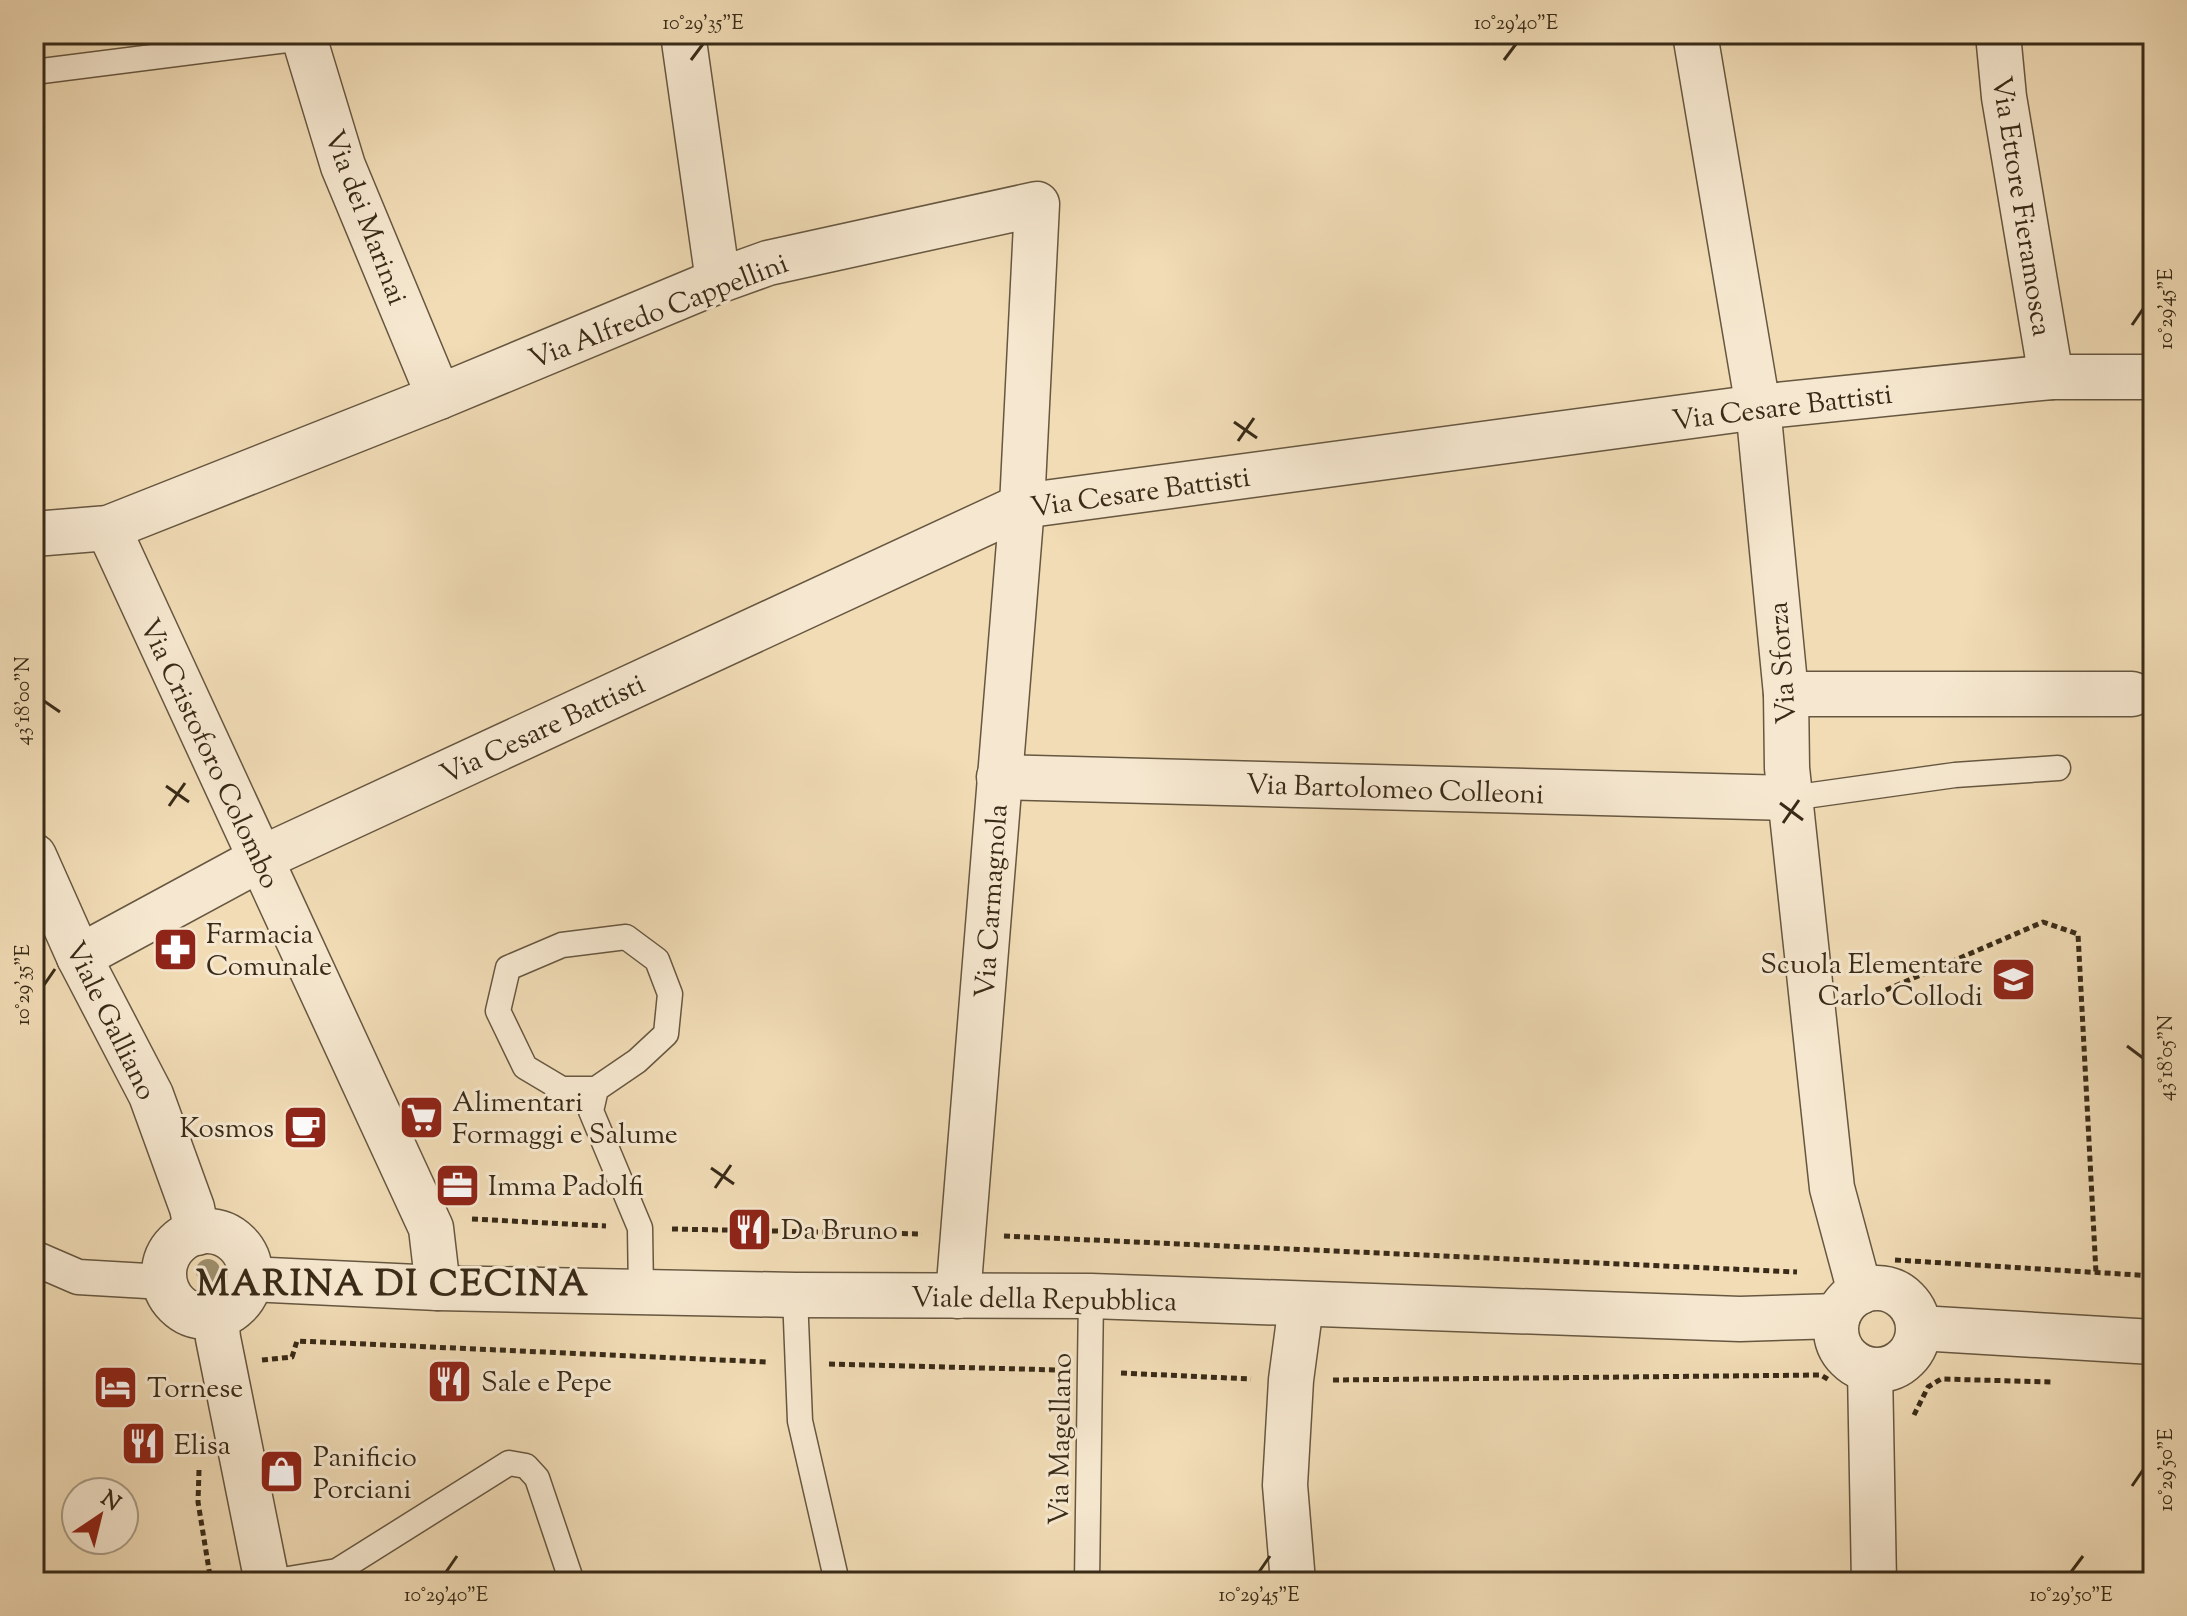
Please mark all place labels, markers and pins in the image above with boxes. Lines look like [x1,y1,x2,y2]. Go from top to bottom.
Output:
place label: Farmacia Comunale [206,916,332,988]
pharmacy icon: Farmacia Comunale [151,925,199,973]
place label: Scuola Elementare Carlo Collodi [1760,946,1983,1018]
school or university icon: Scuola Elementare Carlo Collodi [1990,955,2038,1003]
place label: Alimentari Formaggi e Salume [452,1084,678,1156]
supermarket icon: Alimentari Formaggi e Salume [397,1093,445,1141]
cafe icon: Kosmos [281,1103,329,1151]
place label: Kosmos [179,1110,274,1150]
office icon: Imma Padolfi [433,1161,481,1209]
place label: Imma Padolfi [488,1168,644,1208]
restaurant icon: Da Bruno [726,1205,774,1253]
place label: Da Bruno [781,1212,898,1252]
restaurant icon: Sale e Pepe [426,1357,474,1405]
hotel icon: Tornese [92,1363,140,1411]
place label: Sale e Pepe [481,1364,612,1404]
place label: Tornese [147,1370,243,1410]
restaurant icon: Elisa [119,1420,167,1468]
place label: Elisa [174,1427,231,1467]
place label: Panificio Porciani [313,1439,417,1511]
shop icon: Panificio Porciani [258,1448,306,1496]

